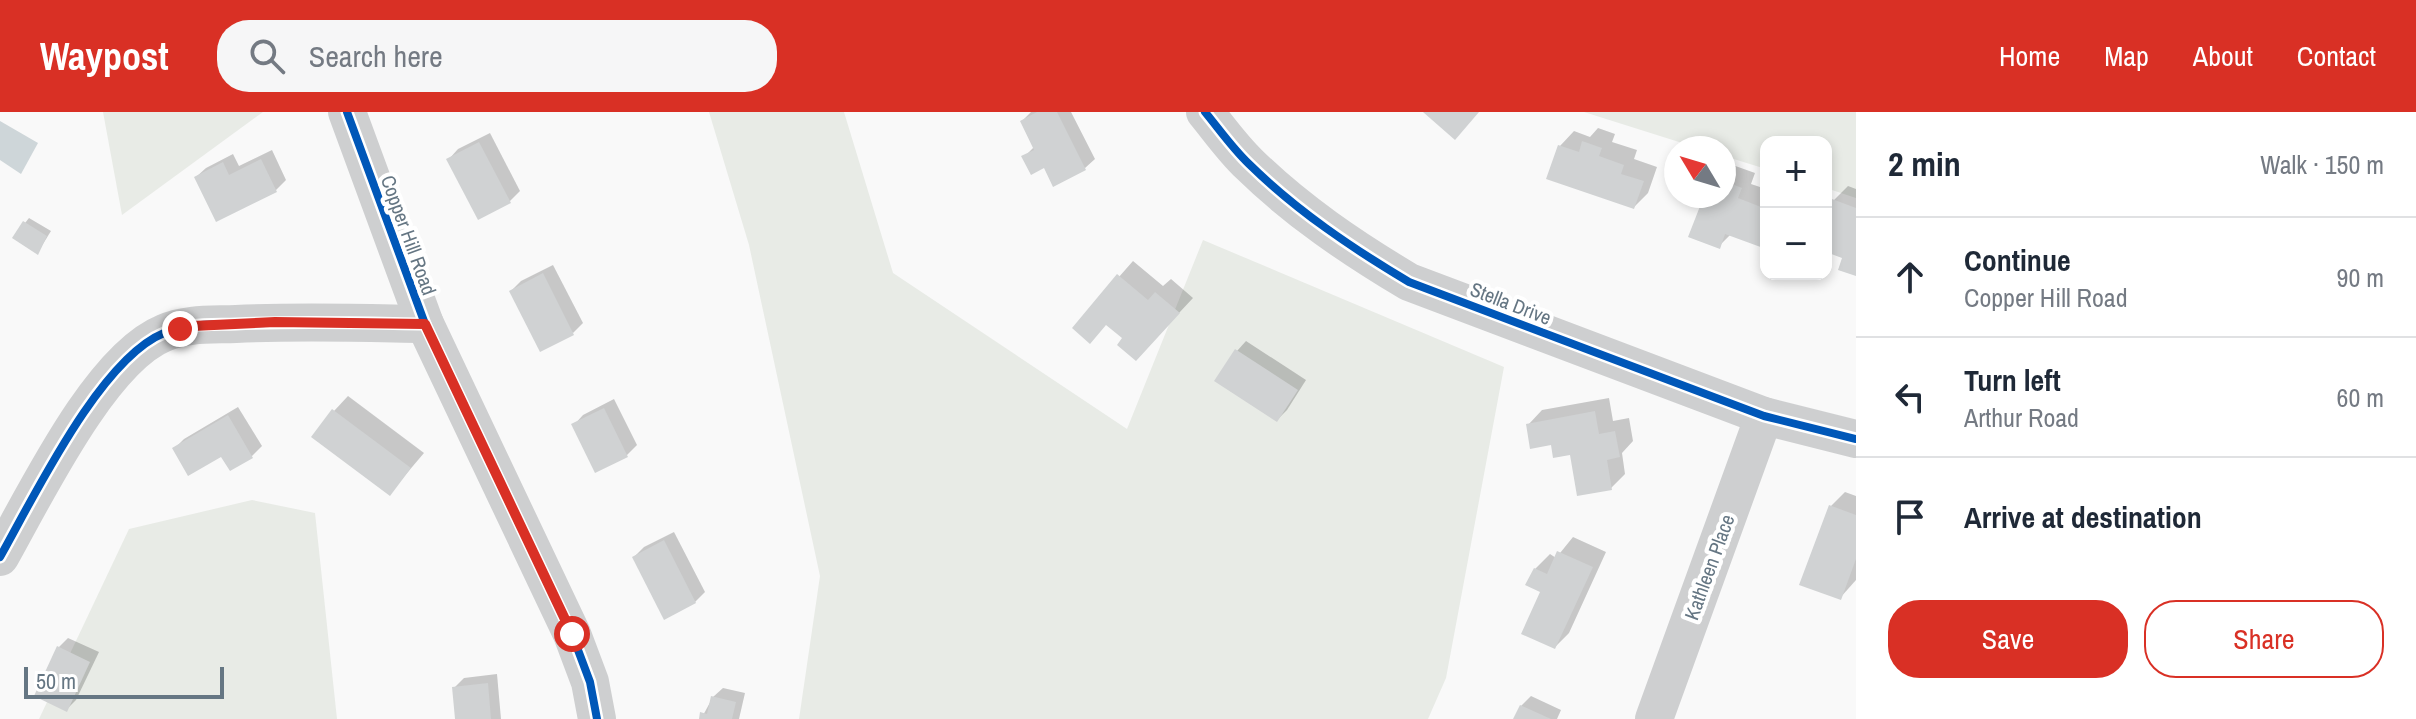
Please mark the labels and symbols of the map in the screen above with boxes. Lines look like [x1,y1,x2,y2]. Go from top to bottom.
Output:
north arrow [1664,136,1736,208]
street label: Copper Hill Road [375,171,443,299]
street label: Stella Drive [1467,275,1555,331]
route end [162,311,198,347]
street label: Kathleen Place [1677,511,1741,623]
route start [554,616,590,652]
scale bar [24,663,224,699]

